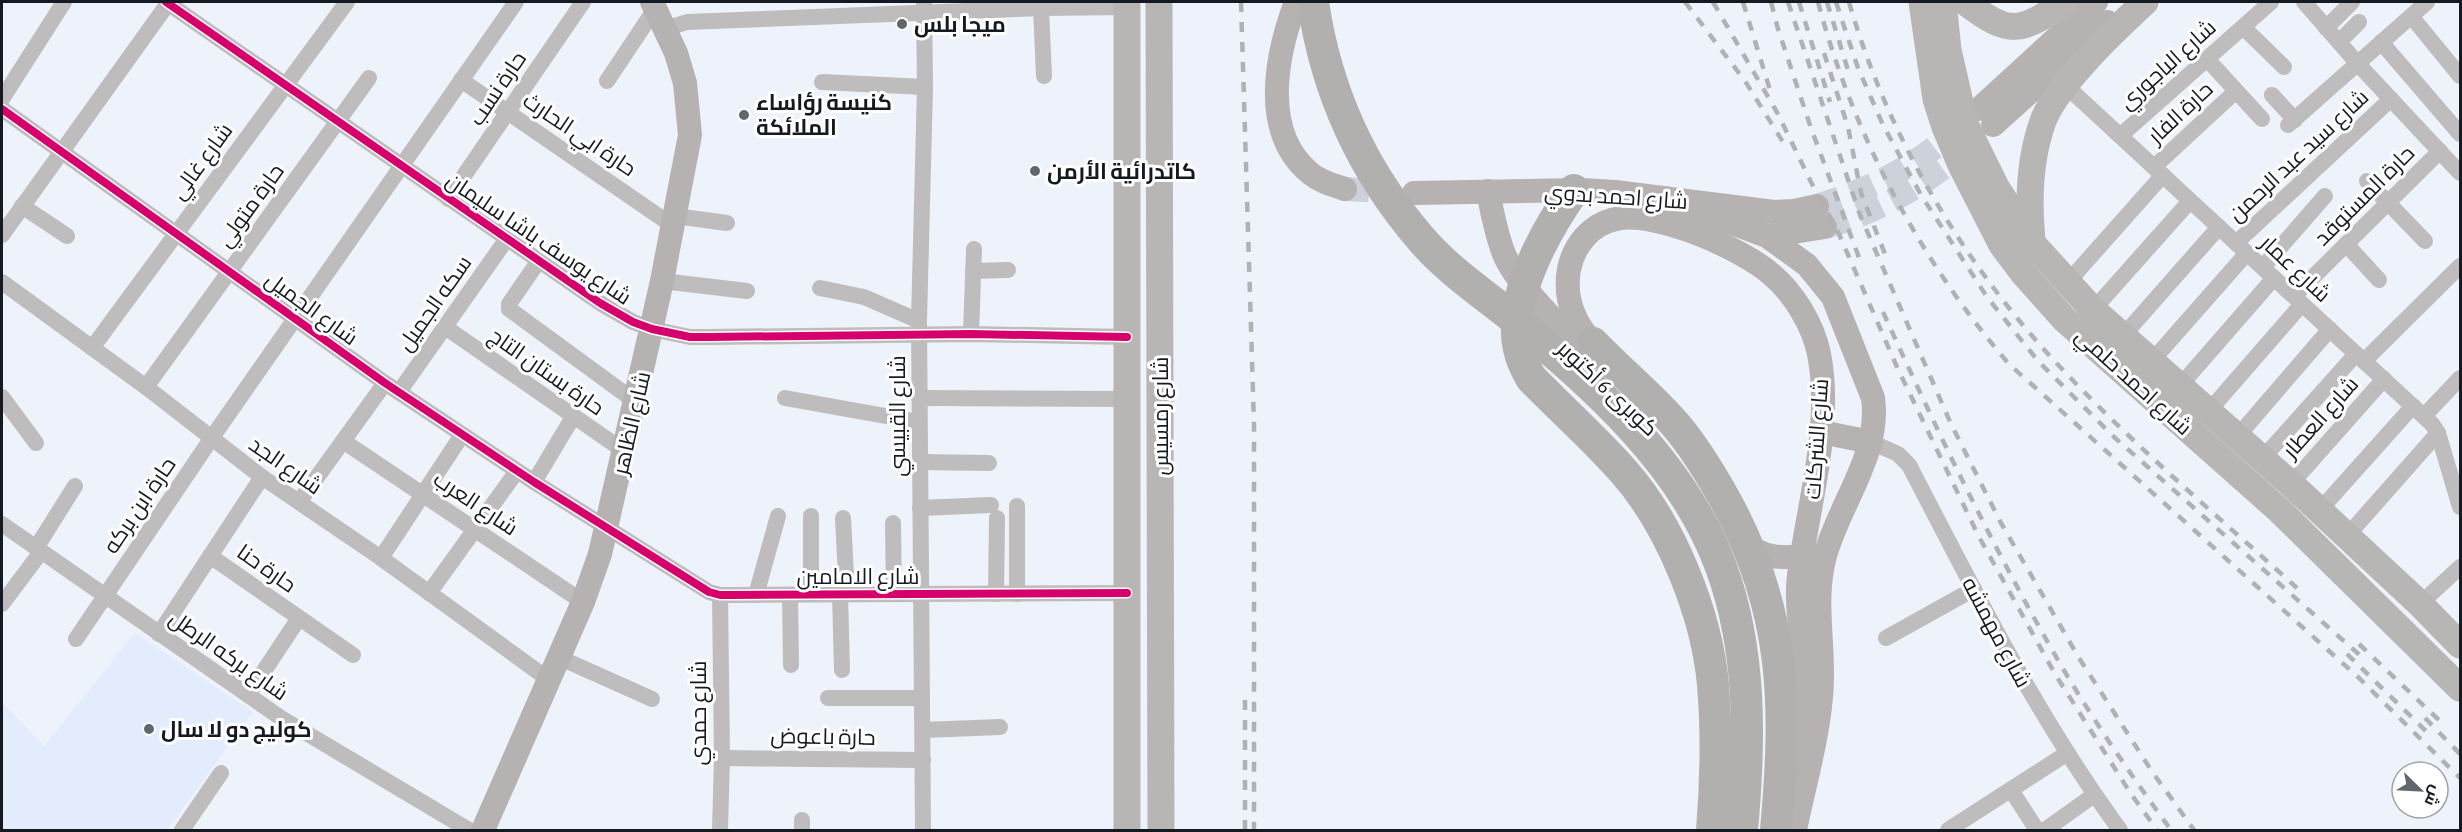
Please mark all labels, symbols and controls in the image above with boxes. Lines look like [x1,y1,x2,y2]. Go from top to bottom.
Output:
place label: ميجا بلس [914,14,1006,38]
street label: شارع الباجوري [2115,16,2224,117]
marker: ميجا بلس [895,17,909,31]
street label: حارة نسب [465,48,531,130]
street label: حارة الفار [2143,78,2218,150]
street label: شارع سيد عبد الرحمن [2225,86,2375,228]
street label: حارة ابي الحارث [516,89,640,185]
place label: كنيسة رؤاساء الملائكة [756,92,892,139]
marker: كنيسة رؤاساء الملائكة [737,108,751,122]
street label: شارع غالي [167,119,241,207]
street label: حارة المستوقد [2311,142,2420,251]
street label: حارة متولي [213,160,292,254]
place label: كاتدرائية الأرمن [1047,160,1196,185]
marker: كاتدرائية الأرمن [1028,164,1042,178]
street label: شارع يوسف باشا سليمان [440,169,635,311]
street label: شارع احمد بدوي [1543,181,1689,218]
street label: شارع عمار [2253,230,2334,308]
street label: سكه الجميل [394,252,477,356]
street label: شارع الجميل [259,268,362,352]
street label: حارة بستان التاج [483,324,608,422]
street label: شارع احمد حلمي [2068,324,2196,443]
street label: كوبرى 6 أكتوبر [1551,334,1664,441]
street label: شارع القبيسي [887,355,914,477]
street label: شارع رمسيس [1150,357,1175,475]
street label: شارع الظاهر [609,369,657,480]
street label: شارع العطار [2277,373,2365,466]
street label: شارع الشركات [1802,378,1835,500]
street label: شارع الجد [243,433,326,501]
street label: حارة ابن بركه [100,454,182,559]
street label: شارع العرب [428,468,521,542]
street label: حارة حنا [232,541,300,598]
street label: شارع الامامين [797,566,919,591]
street label: شارع مهمشه [1955,574,2034,693]
street label: شارع بركه الرطل [163,607,292,707]
street label: شارع حمدي [688,661,715,765]
place label: كوليج دو لا سال [161,719,311,744]
marker: كوليج دو لا سال [142,722,156,736]
street label: حارة باعوض [770,725,876,751]
north arrow [2390,760,2450,820]
text: ش [2420,783,2445,809]

